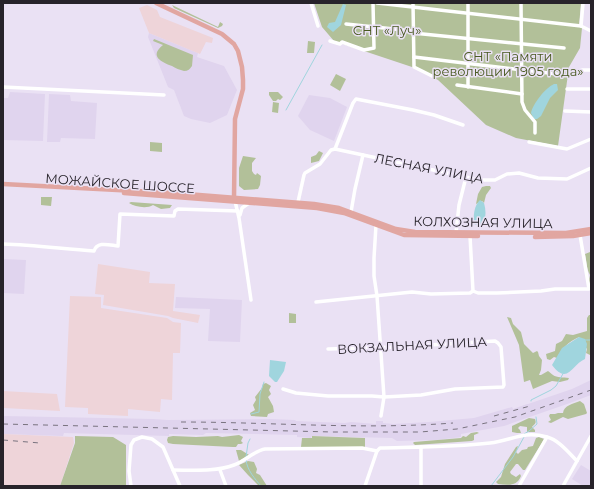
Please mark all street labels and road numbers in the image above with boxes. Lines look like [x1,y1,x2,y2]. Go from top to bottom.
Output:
street label: ЛЕСНАЯ УЛИЦА [373,150,485,186]
street label: МОЖАЙСКОЕ ШОССЕ [45,170,195,196]
street label: КОЛХОЗНАЯ УЛИЦА [413,213,553,231]
street label: ВОКЗАЛЬНАЯ УЛИЦА [337,333,488,357]

